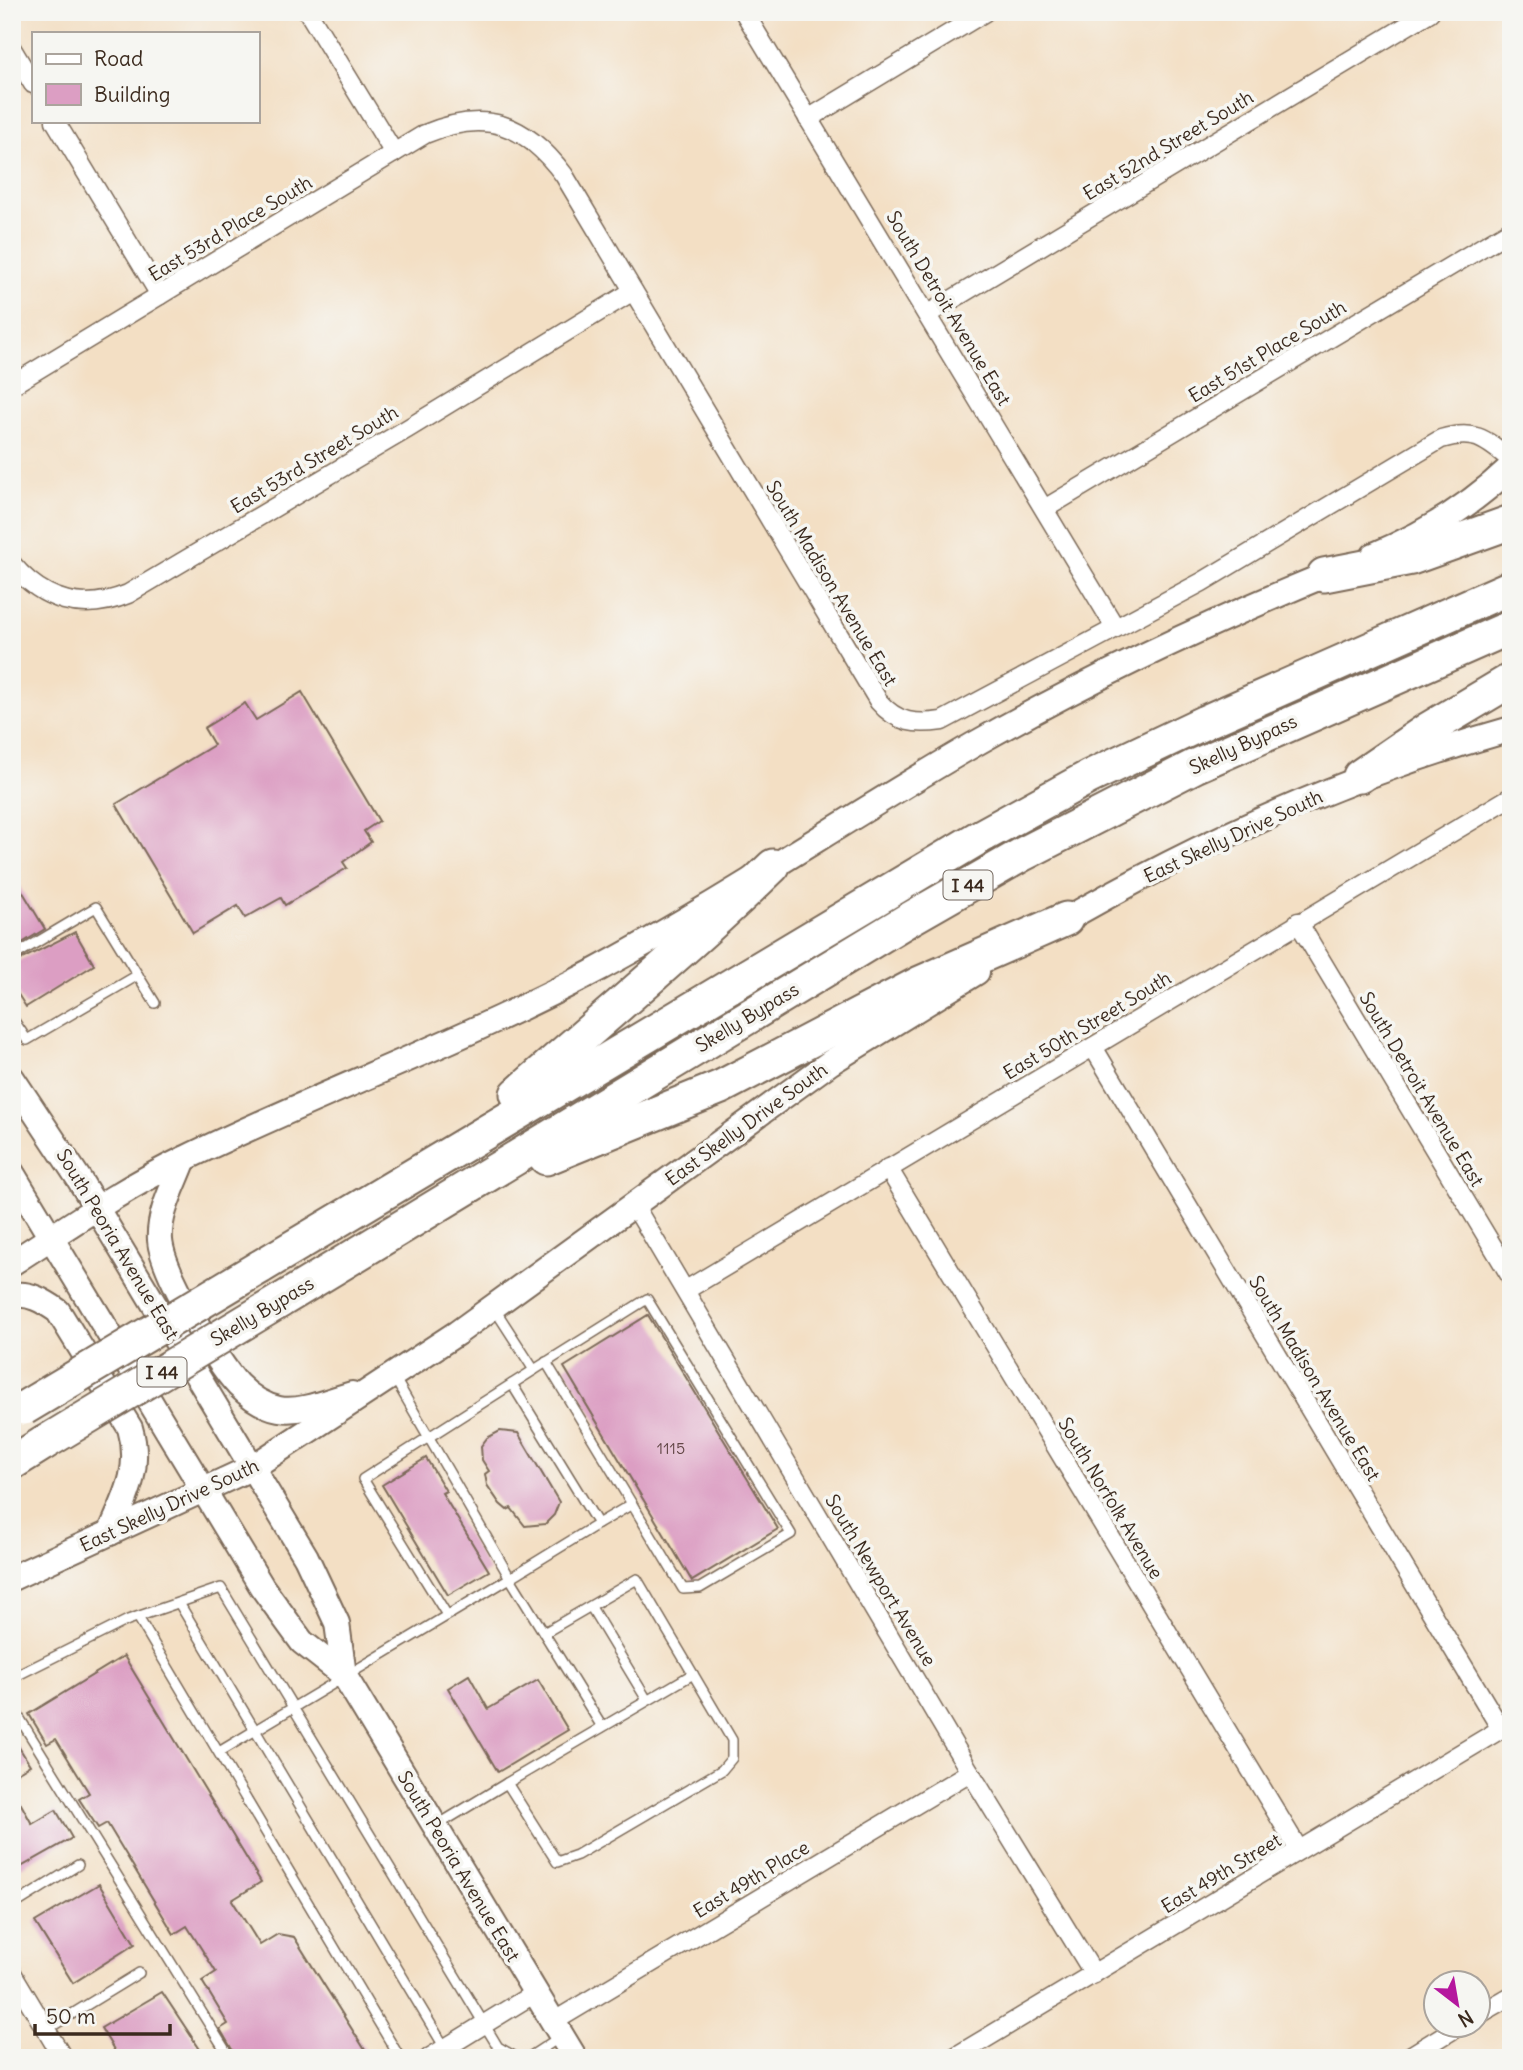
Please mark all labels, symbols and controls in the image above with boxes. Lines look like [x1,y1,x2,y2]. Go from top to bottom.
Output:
legend [32,32,259,122]
text: Road [94,45,143,72]
text: Building [94,81,170,108]
street label: East 52nd Street South [1079,85,1257,205]
street label: East 53rd Place South [144,170,316,286]
street label: South Detroit Avenue East [881,206,1017,410]
street label: East 51st Place South [1184,294,1350,408]
street label: East 53rd Street South [226,399,402,519]
street label: South Madison Avenue East [761,476,903,690]
street label: Skelly Bypass [1185,709,1301,779]
street label: East Skelly Drive South [1140,784,1326,888]
road number: I 44 [944,870,992,900]
street label: East 50th Street South [999,965,1175,1085]
street label: Skelly Bypass [691,977,803,1057]
street label: South Detroit Avenue East [1354,987,1490,1191]
street label: East Skelly Drive South [660,1057,832,1191]
street label: South Peoria Avenue East [52,1144,184,1344]
street label: Skelly Bypass [206,1271,318,1351]
street label: South Madison Avenue East [1244,1271,1386,1485]
road number: I 44 [138,1358,186,1386]
street label: South Norfolk Avenue [1053,1413,1169,1583]
house number: 1115 [657,1438,685,1458]
street label: East Skelly Drive South [76,1453,262,1557]
street label: South Newport Avenue [820,1490,942,1670]
street label: South Peoria Avenue East [393,1766,525,1966]
street label: East 49th Street [1157,1828,1285,1918]
street label: East 49th Place [689,1835,813,1923]
north arrow [1422,1968,1492,2038]
scale bar [35,1993,170,2037]
text: 50 m [46,2003,95,2030]
text: N [1454,2005,1478,2032]

